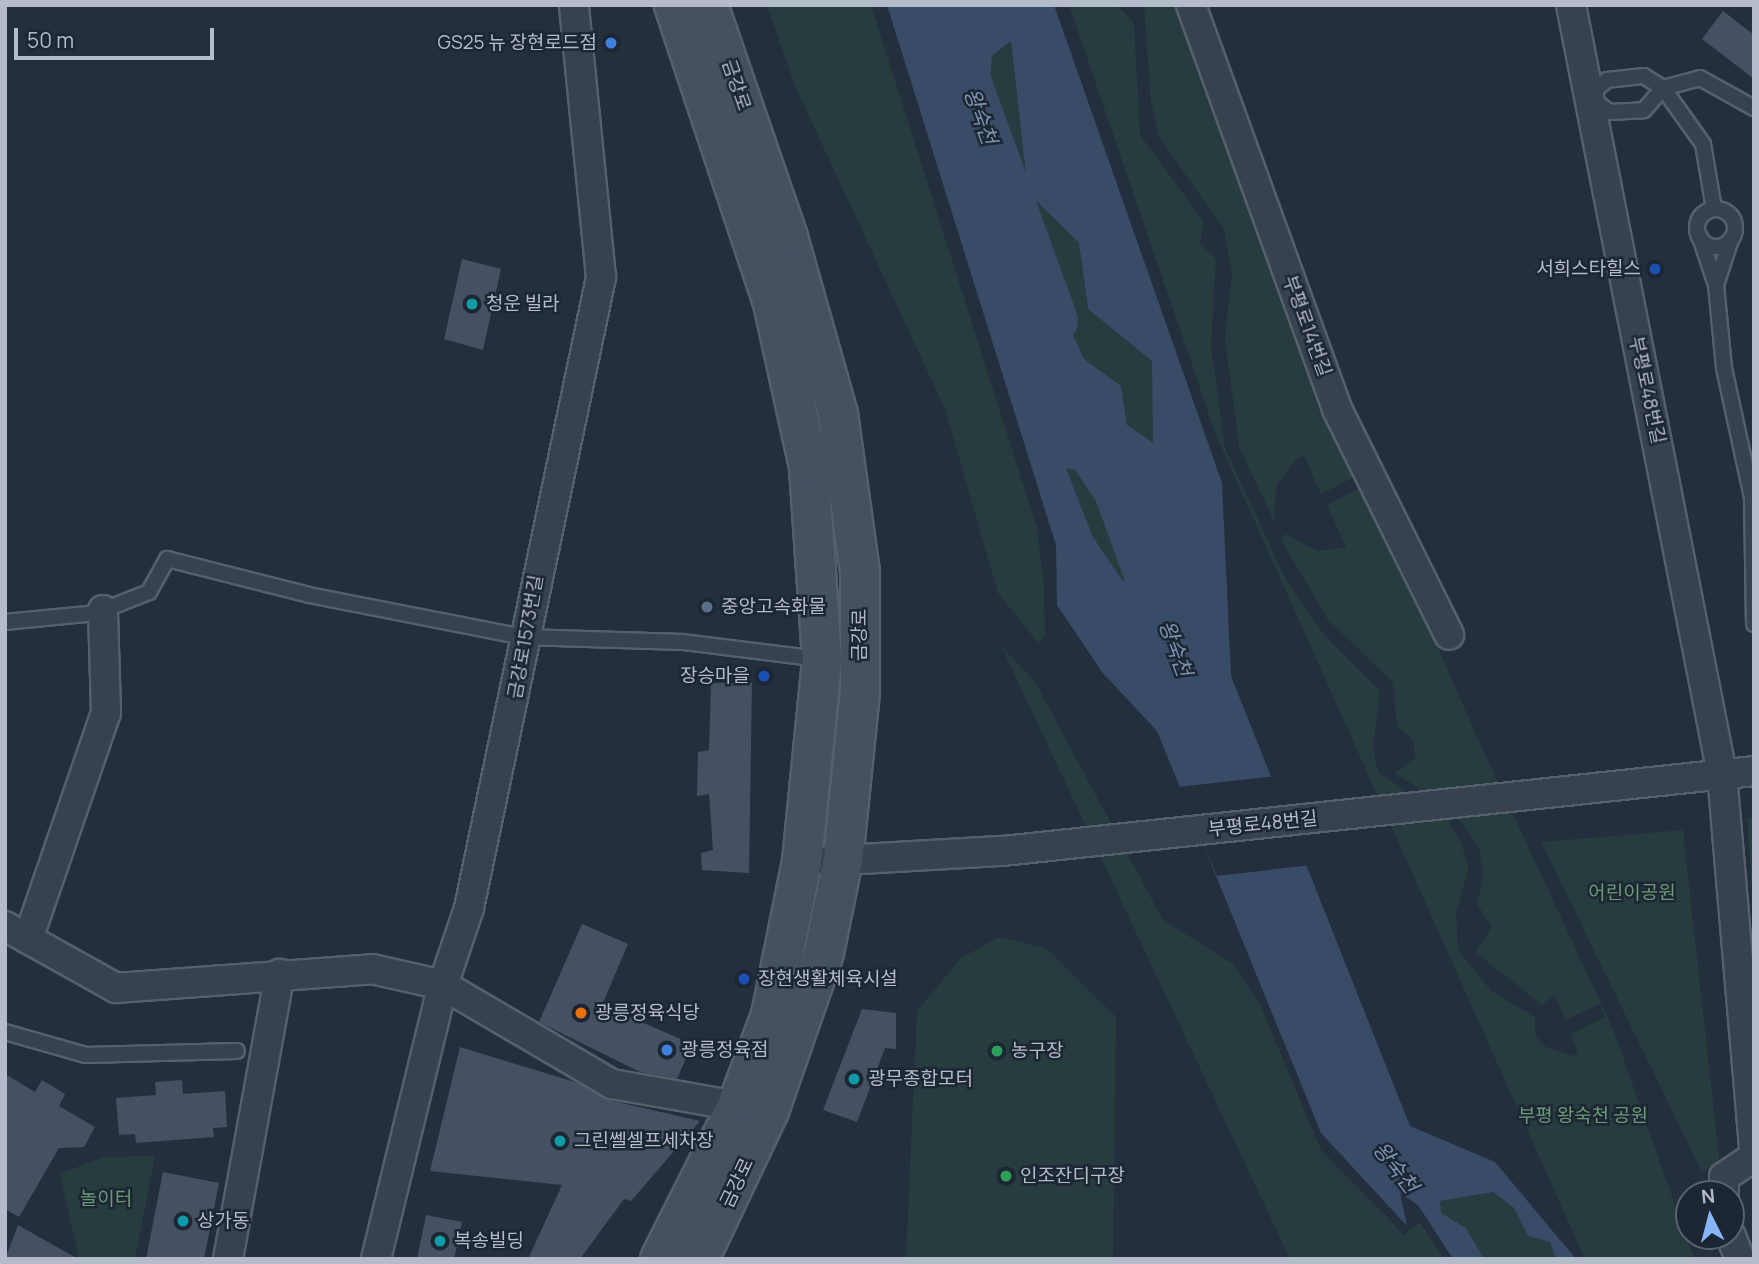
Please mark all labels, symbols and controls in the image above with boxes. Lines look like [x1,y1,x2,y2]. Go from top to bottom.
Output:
scale bar [18,14,217,58]
text: 50 m [27,26,74,54]
place label: GS25 뉴 장현로드점 [438,32,597,54]
marker: GS25 뉴 장현로드점 [603,35,619,51]
street label: 금강로 [717,56,755,114]
water label: 왕숙천 [959,84,1003,148]
place label: 서희스타힐스 [1536,258,1641,280]
marker: 서희스타힐스 [1647,261,1663,277]
street label: 부평로14번길 [1278,272,1336,380]
place label: 청운 빌라 [486,293,560,315]
marker: 청운 빌라 [464,296,480,312]
street label: 부평로48번길 [1624,334,1670,446]
street label: 금강로1573번길 [504,573,548,701]
place label: 중앙고속화물 [721,596,826,618]
marker: 중앙고속화물 [699,599,715,615]
street label: 금강로 [849,609,871,661]
water label: 왕숙천 [1154,616,1198,680]
place label: 장승마을 [680,665,750,687]
marker: 장승마을 [756,668,772,684]
street label: 부평로48번길 [1207,807,1319,841]
park label: 어린이공원 [1588,882,1676,904]
place label: 장현생활체육시설 [758,968,898,990]
marker: 장현생활체육시설 [736,971,752,987]
place label: 광릉정육식당 [595,1002,700,1024]
marker: 광릉정육식당 [573,1005,589,1021]
place label: 광릉정육점 [681,1039,768,1061]
place label: 농구장 [1011,1040,1063,1062]
marker: 광릉정육점 [659,1042,675,1058]
marker: 농구장 [989,1043,1005,1059]
place label: 광무종합모터 [868,1068,973,1090]
marker: 광무종합모터 [846,1071,862,1087]
park label: 부평 왕숙천 공원 [1518,1105,1648,1127]
place label: 그린쎌셀프세차장 [574,1130,714,1152]
marker: 그린쎌셀프세차장 [552,1133,568,1149]
water label: 왕숙천 [1368,1136,1424,1198]
street label: 금강로 [716,1154,758,1212]
place label: 인조잔디구장 [1020,1165,1125,1187]
marker: 인조잔디구장 [998,1168,1014,1184]
north arrow [1675,1180,1745,1250]
text: N [1700,1182,1716,1210]
park label: 놀이터 [80,1188,132,1210]
place label: 상가동 [197,1210,249,1232]
marker: 상가동 [175,1213,191,1229]
place label: 복송빌딩 [454,1230,524,1252]
marker: 복송빌딩 [432,1233,448,1249]

